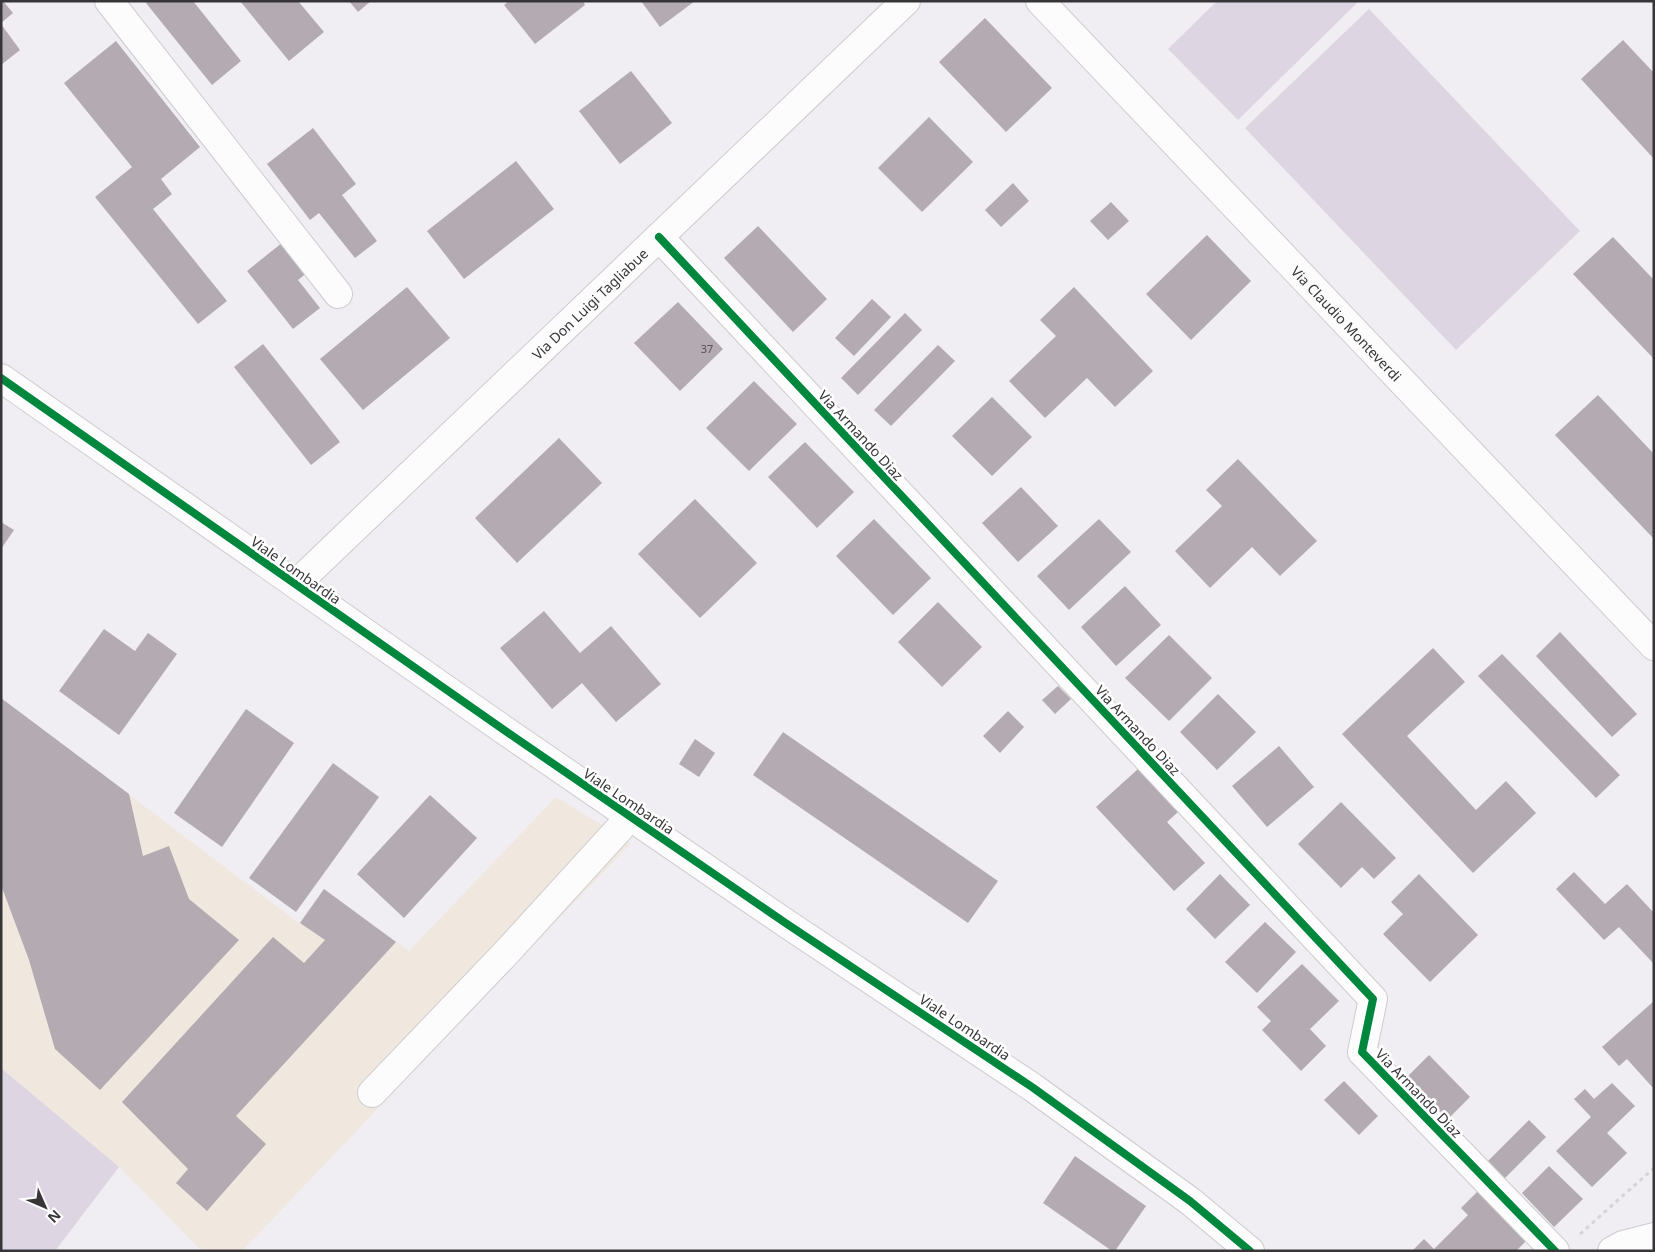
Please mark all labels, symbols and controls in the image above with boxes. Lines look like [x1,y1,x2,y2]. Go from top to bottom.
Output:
street label: Via Don Luigi Tagliabue [527,244,652,363]
street label: Via Claudio Monteverdi [1287,262,1406,385]
house number: 37 [701,341,713,356]
street label: Via Armando Diaz [814,386,908,484]
street label: Viale Lombardia [247,532,345,608]
street label: Via Armando Diaz [1091,681,1185,779]
street label: Viale Lombardia [580,764,678,838]
street label: Viale Lombardia [916,990,1014,1064]
street label: Via Armando Diaz [1372,1044,1467,1142]
north arrow [20,1182,70,1232]
text: N [44,1206,65,1227]

